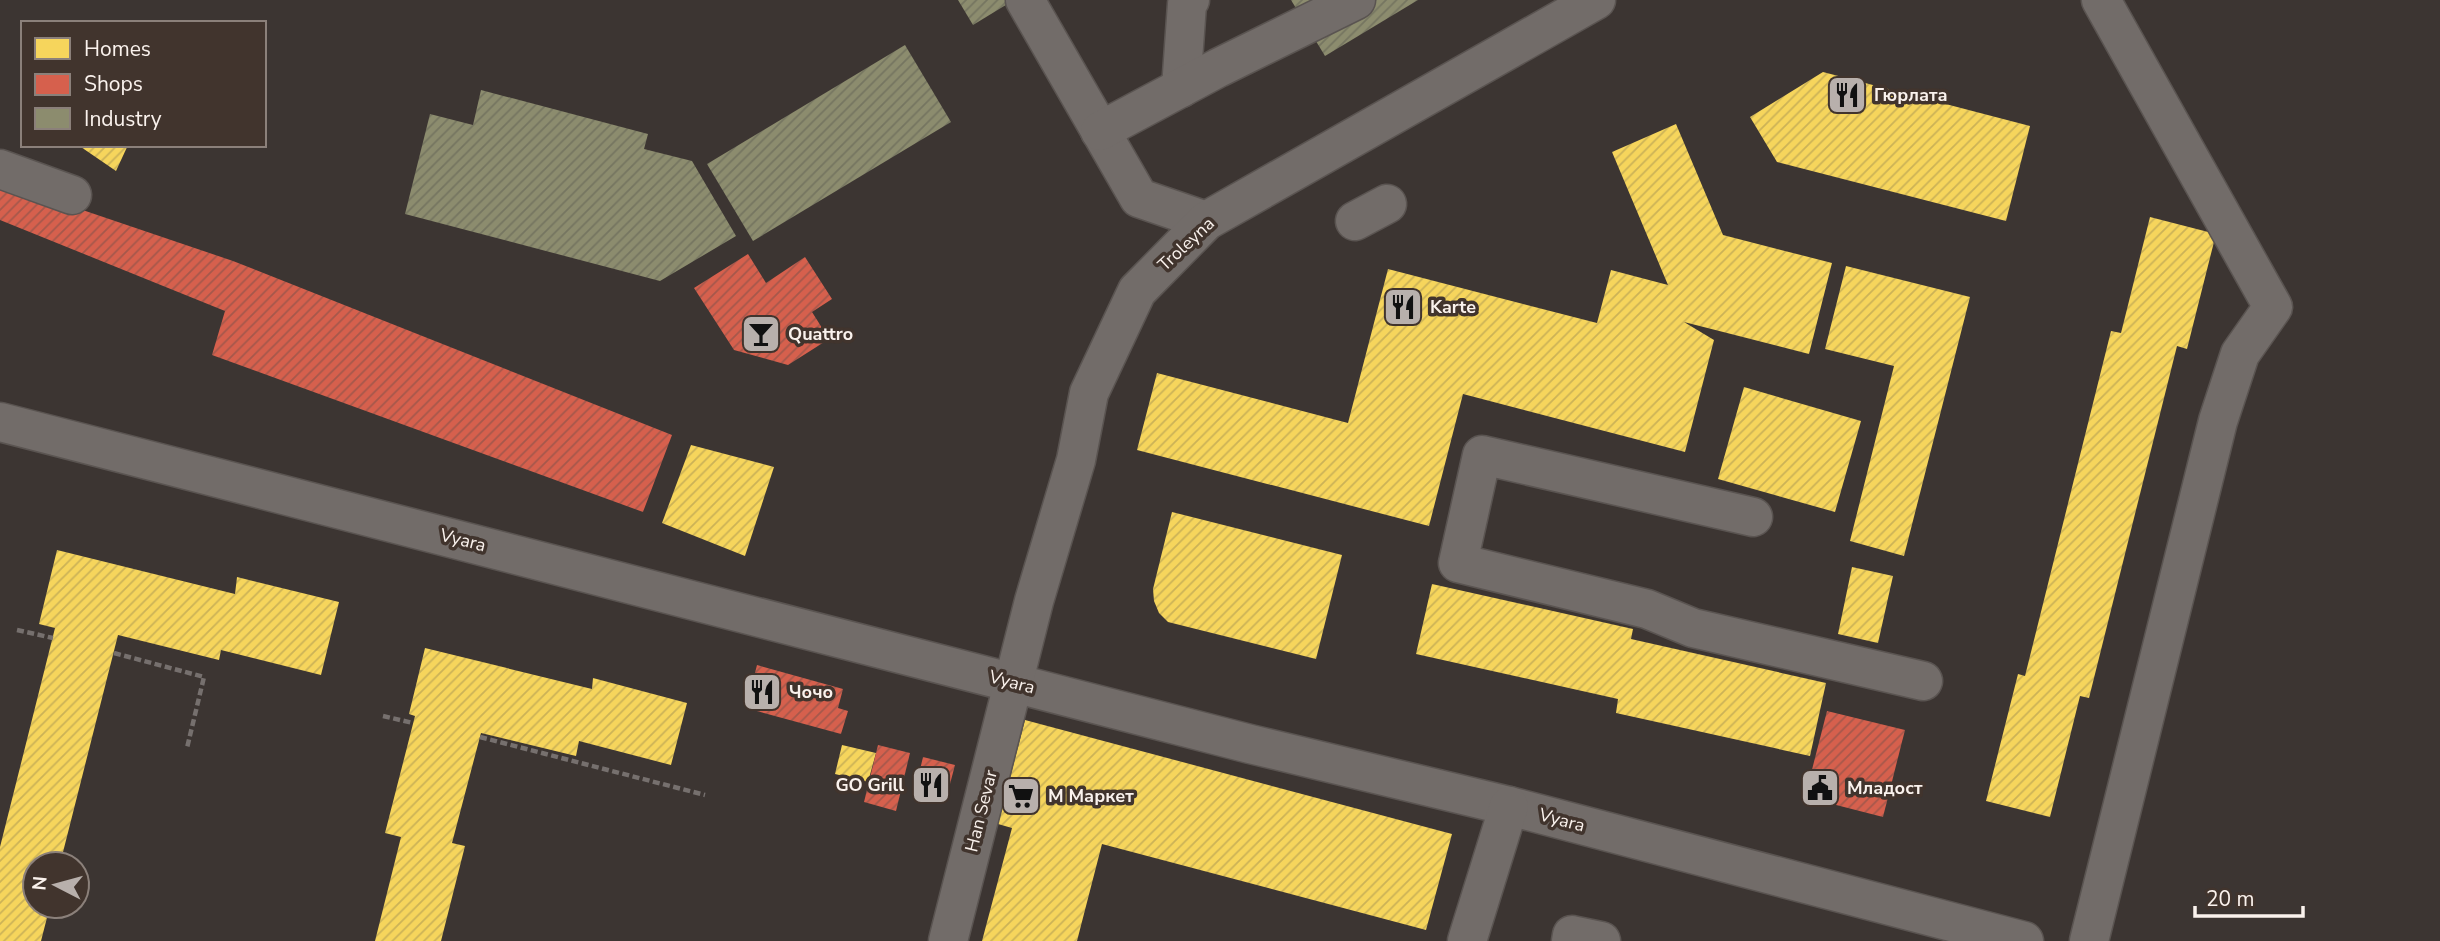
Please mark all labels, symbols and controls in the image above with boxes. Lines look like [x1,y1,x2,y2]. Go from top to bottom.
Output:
legend [21,21,266,147]
text: Homes [84,35,151,63]
text: Shops [84,70,143,98]
restaurant icon: Гюрлата [1826,74,1868,116]
place label: Гюрлата [1874,83,1948,107]
text: Industry [84,105,162,133]
street label: Troleyna [1152,212,1220,276]
restaurant icon: Karte [1382,286,1424,328]
place label: Karte [1430,295,1476,319]
bar icon: Quattro [740,313,782,355]
place label: Quattro [788,322,853,346]
street label: Vyara [437,522,488,557]
street label: Vyara [986,664,1038,700]
restaurant icon: Чочо [741,671,783,713]
place label: Чочо [789,680,833,704]
restaurant icon: GO Grill [910,764,952,806]
street label: Han Sevar [959,767,1003,855]
public building icon: Младост [1799,767,1841,809]
place label: GO Grill [835,773,904,797]
supermarket icon: М Маркет [1000,775,1042,817]
place label: Младост [1847,776,1923,800]
place label: М Маркет [1048,784,1134,808]
street label: Vyara [1536,802,1588,838]
north arrow [21,850,91,920]
scale bar [2195,874,2304,918]
text: N [26,875,54,892]
text: 20 m [2206,885,2255,913]

